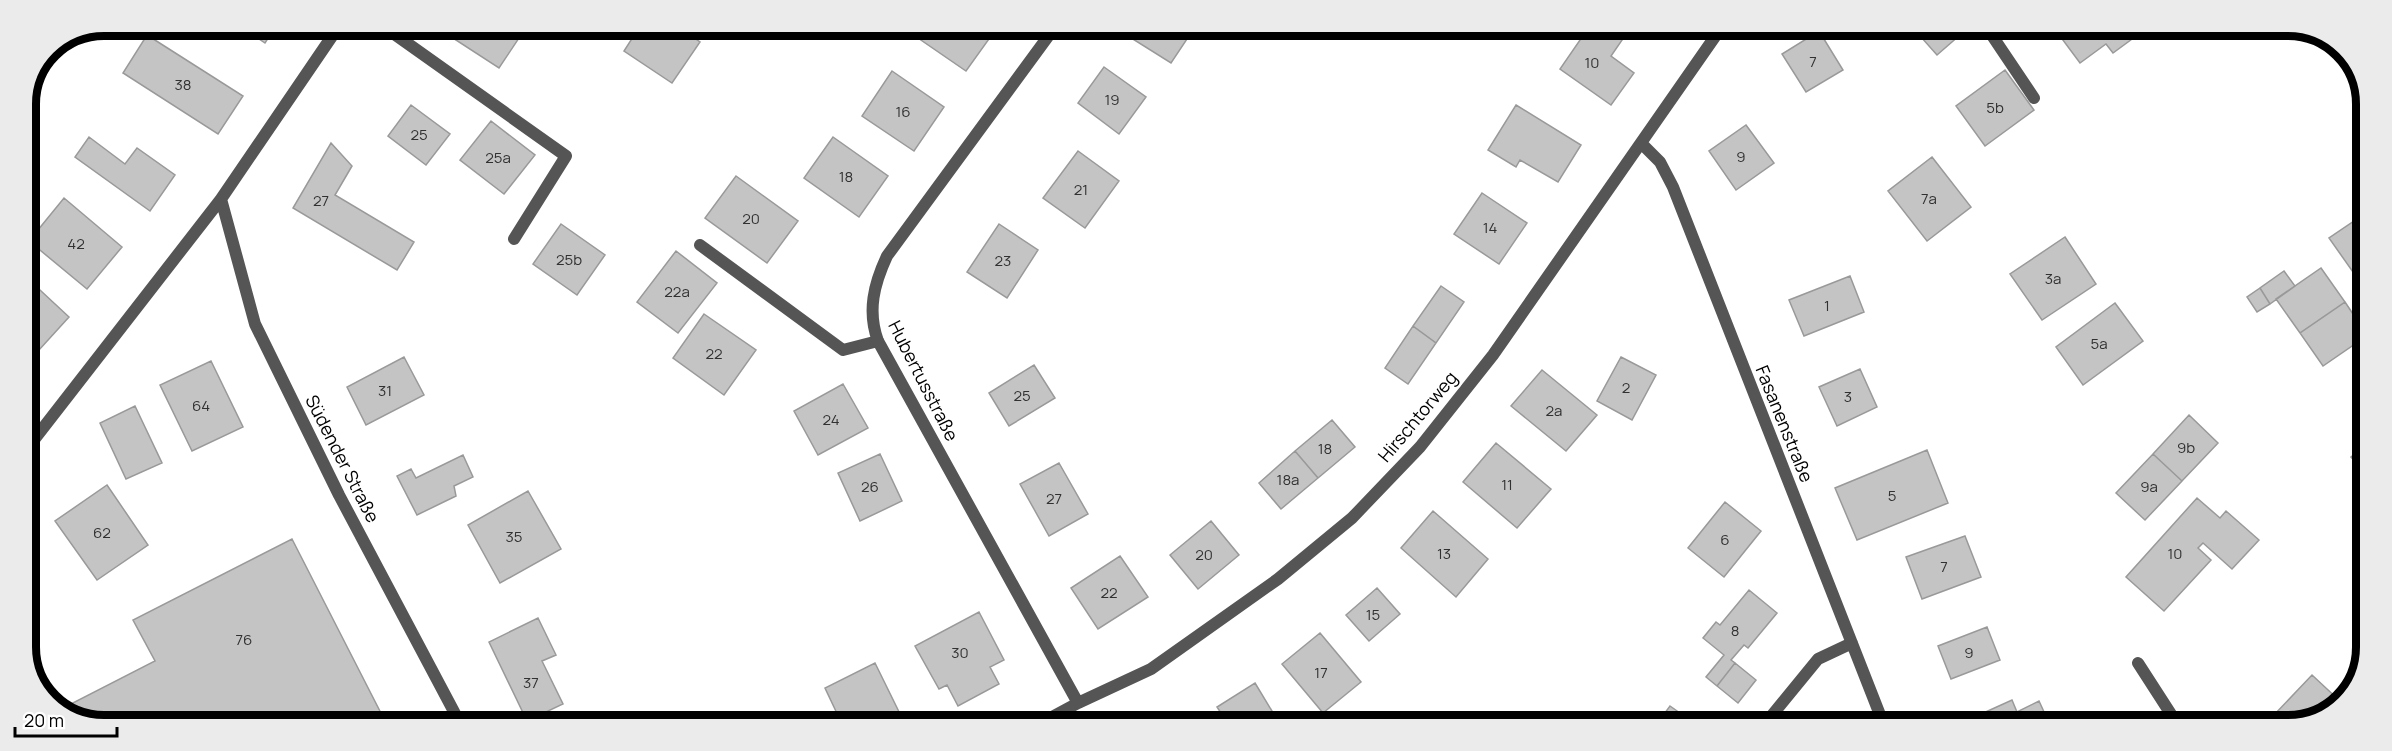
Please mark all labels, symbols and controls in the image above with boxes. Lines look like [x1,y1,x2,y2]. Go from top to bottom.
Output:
house number: 7 [1809,51,1817,72]
house number: 10 [1585,52,1600,73]
house number: 38 [174,74,192,95]
house number: 19 [1104,89,1120,110]
house number: 5b [1986,97,2004,118]
house number: 16 [895,101,911,122]
house number: 25 [410,124,428,145]
house number: 9 [1736,146,1746,167]
house number: 25a [485,147,511,168]
house number: 18 [839,166,853,187]
house number: 21 [1074,179,1088,200]
house number: 7a [1921,188,1937,209]
house number: 27 [313,190,329,211]
house number: 20 [742,208,760,229]
house number: 14 [1483,217,1497,238]
house number: 42 [67,233,85,254]
house number: 25b [556,249,582,270]
house number: 23 [995,250,1011,271]
house number: 3a [2045,268,2061,289]
house number: 22a [664,281,690,302]
house number: 1 [1824,295,1830,316]
street label: Hubertusstraße [883,316,965,445]
house number: 5a [2091,333,2108,354]
house number: 22 [705,343,723,364]
street label: Fasanenstraße [1751,362,1819,486]
street label: Hirschtorweg [1372,366,1462,467]
house number: 2 [1622,377,1630,398]
house number: 31 [378,380,392,401]
house number: 25 [1013,385,1031,406]
house number: 3 [1844,386,1852,407]
street label: Südender Straße [300,391,385,527]
house number: 64 [192,395,210,416]
house number: 2a [1546,400,1562,421]
house number: 24 [822,409,840,430]
house number: 9b [2177,437,2195,458]
house number: 18 [1318,438,1332,459]
house number: 18a [1277,469,1299,490]
house number: 11 [1501,474,1513,495]
house number: 26 [861,476,879,497]
house number: 9a [2140,476,2158,497]
house number: 5 [1888,485,1896,506]
house number: 27 [1046,488,1062,509]
house number: 62 [93,522,111,543]
house number: 35 [506,526,522,547]
house number: 6 [1720,529,1730,550]
house number: 13 [1437,543,1451,564]
house number: 10 [2168,543,2183,564]
house number: 20 [1195,544,1213,565]
house number: 7 [1940,556,1948,577]
house number: 22 [1100,582,1118,603]
house number: 15 [1366,604,1380,625]
house number: 8 [1731,620,1739,641]
house number: 76 [236,629,252,650]
house number: 30 [951,642,969,663]
house number: 9 [1964,642,1974,663]
house number: 17 [1314,662,1328,683]
house number: 37 [523,672,539,693]
scale bar [15,700,117,738]
text: 20 m [24,708,64,732]

